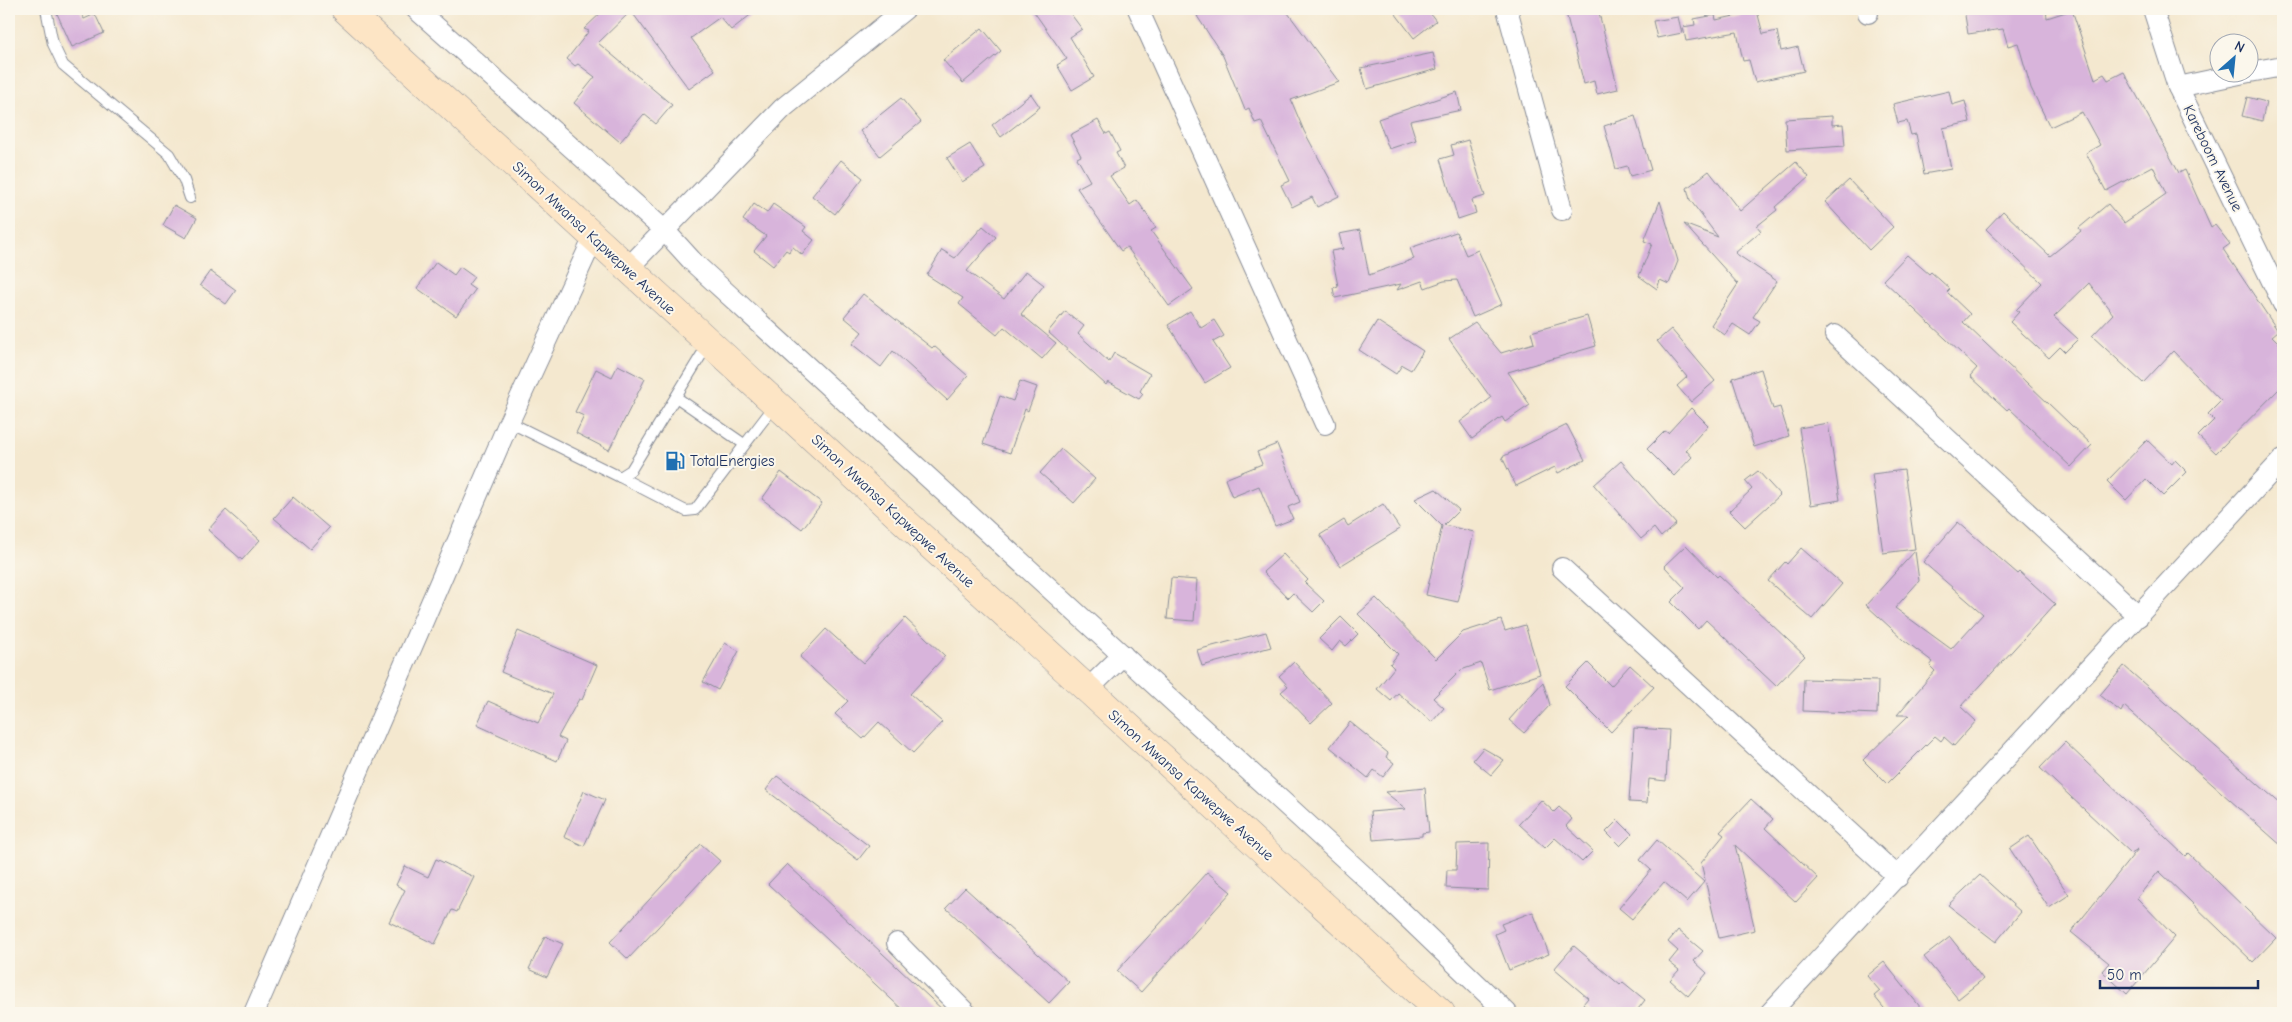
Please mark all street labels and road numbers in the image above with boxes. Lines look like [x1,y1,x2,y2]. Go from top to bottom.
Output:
street label: Kareboom Avenue [2179,102,2247,215]
street label: Simon Mwansa Kapwepwe Avenue [509,158,680,319]
street label: Simon Mwansa Kapwepwe Avenue [808,431,979,592]
street label: Simon Mwansa Kapwepwe Avenue [1105,706,1278,864]

